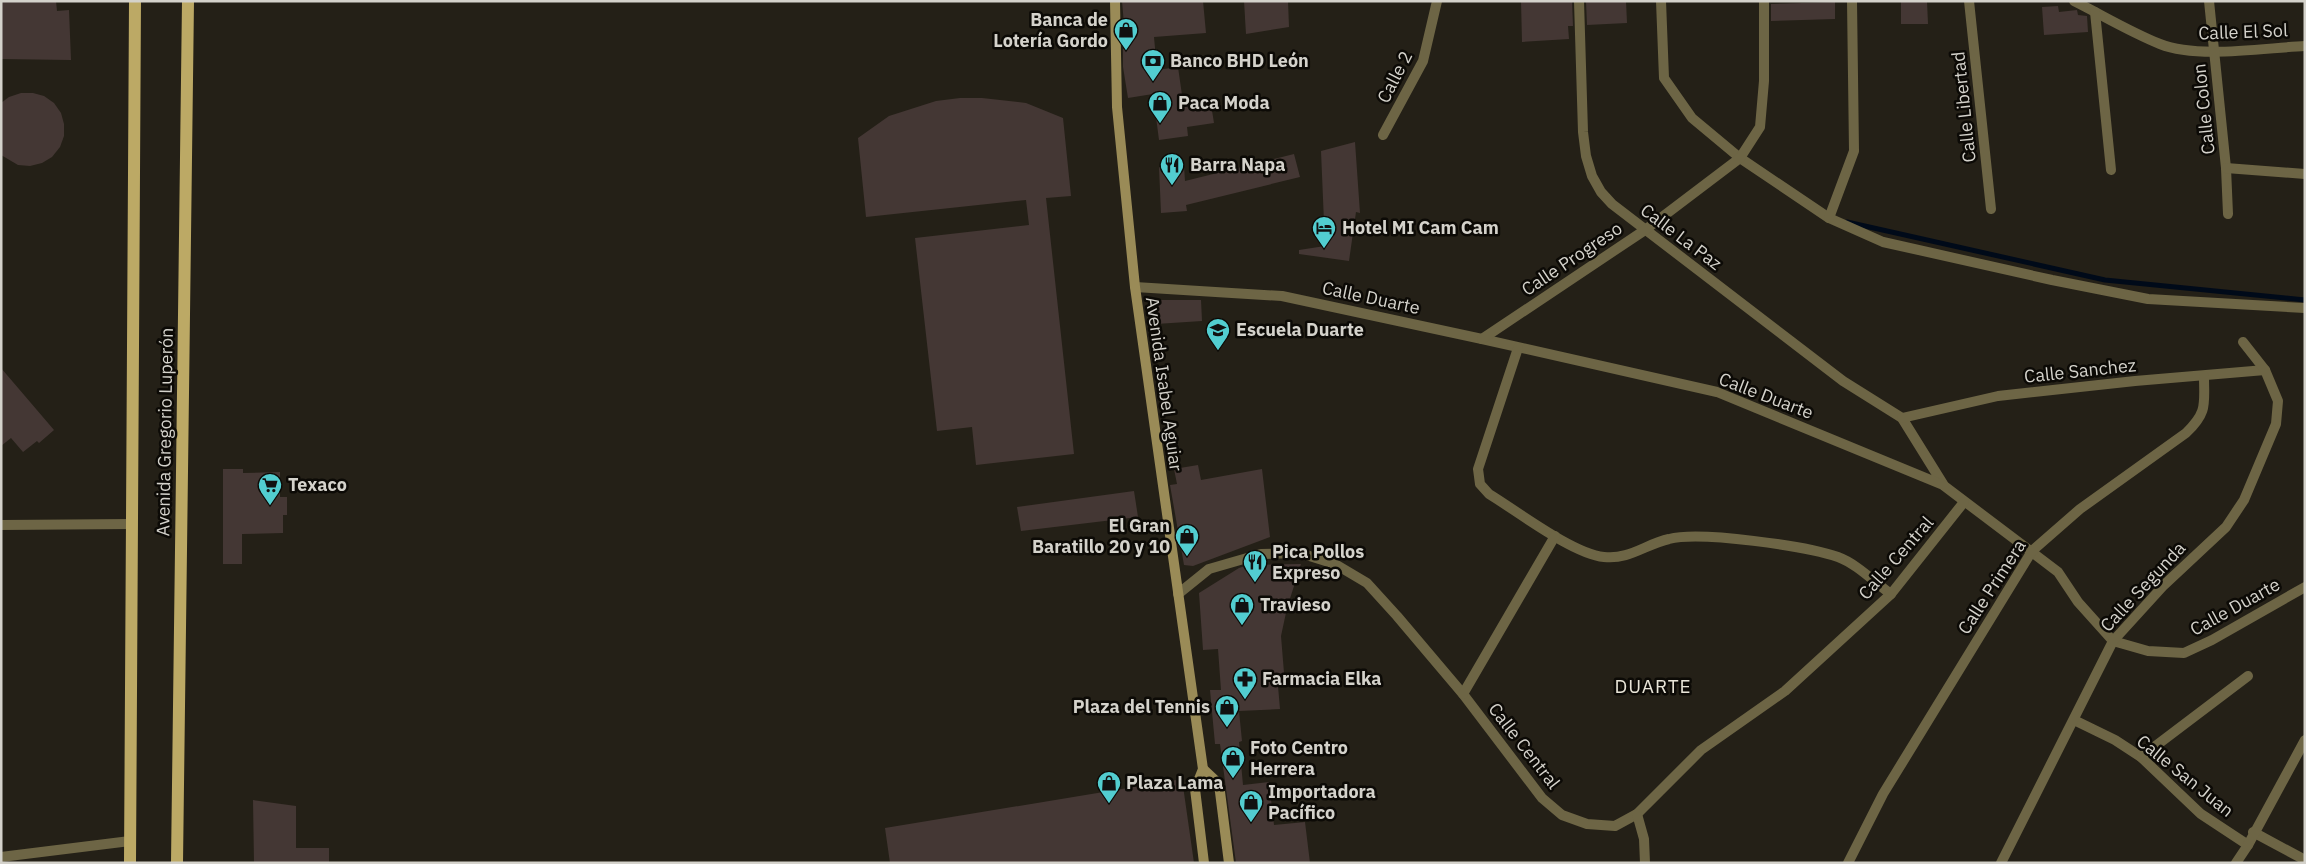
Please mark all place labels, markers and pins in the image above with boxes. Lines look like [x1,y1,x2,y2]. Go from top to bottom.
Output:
place label: Banca de Lotería Gordo [993,8,1108,52]
shop icon: Banca de Lotería Gordo [1113,17,1139,51]
bank icon: Banco BHD León [1140,48,1166,82]
place label: Banco BHD León [1170,49,1309,72]
shop icon: Paca Moda [1147,90,1173,124]
place label: Paca Moda [1178,91,1270,114]
restaurant icon: Barra Napa [1159,152,1185,186]
place label: Barra Napa [1190,153,1286,176]
hotel icon: Hotel MI Cam Cam [1311,215,1337,249]
place label: Hotel MI Cam Cam [1342,216,1499,239]
school or university icon: Escuela Duarte [1205,317,1231,351]
place label: Escuela Duarte [1236,318,1364,341]
supermarket icon: Texaco [257,472,283,506]
place label: Texaco [288,473,347,496]
place label: El Gran Baratillo 20 y 10 [1032,514,1170,558]
shop icon: El Gran Baratillo 20 y 10 [1174,523,1200,557]
place label: Pica Pollos Expreso [1272,540,1364,584]
restaurant icon: Pica Pollos Expreso [1242,549,1268,583]
shop icon: Travieso [1229,592,1255,626]
place label: Travieso [1260,593,1331,616]
pharmacy icon: Farmacia Elka [1232,666,1258,700]
place label: Farmacia Elka [1262,667,1382,690]
shop icon: Plaza del Tennis [1214,694,1240,728]
place label: Plaza del Tennis [1073,695,1210,718]
place label: Foto Centro Herrera [1250,736,1348,780]
shop icon: Foto Centro Herrera [1220,745,1246,779]
shop icon: Plaza Lama [1096,770,1122,804]
place label: Plaza Lama [1126,771,1224,794]
place label: Importadora Pacífico [1268,780,1376,824]
shop icon: Importadora Pacífico [1238,789,1264,823]

